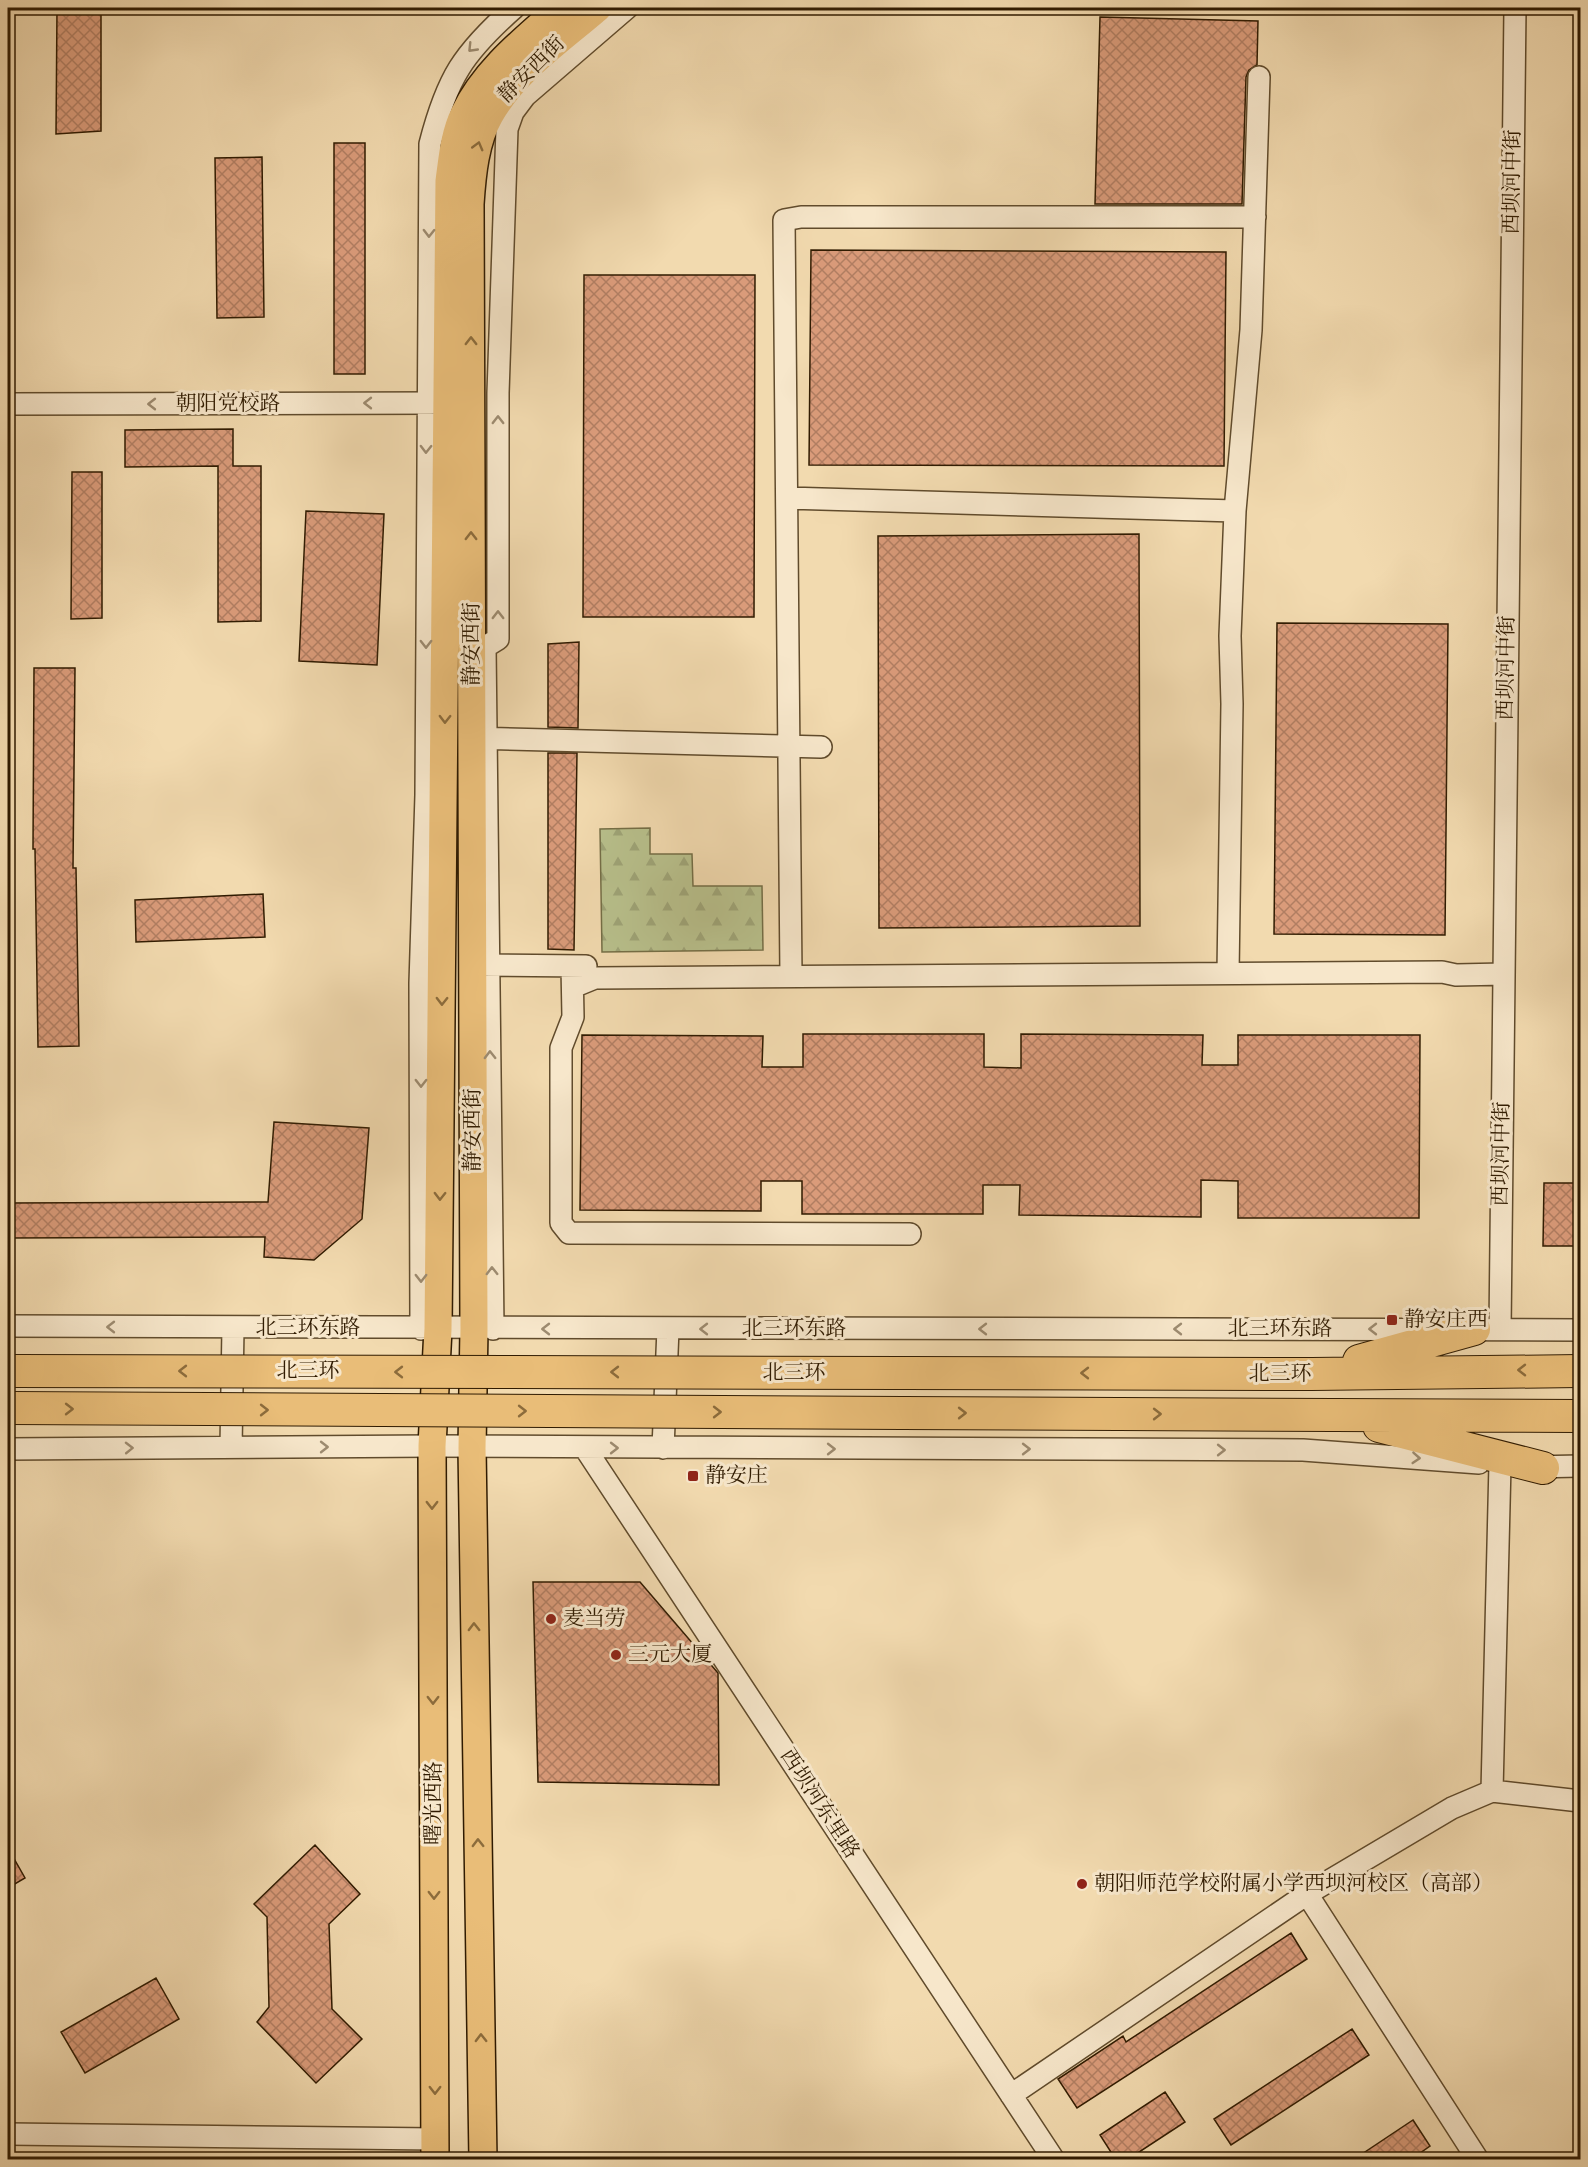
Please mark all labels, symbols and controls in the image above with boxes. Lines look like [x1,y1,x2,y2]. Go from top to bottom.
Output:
street label: 静安西街 [493,31,571,109]
one-way arrow [469,41,480,52]
street label: 西坝河中街 [1499,129,1527,235]
one-way arrow [471,142,484,152]
one-way arrow [423,229,435,238]
one-way arrow [465,336,477,345]
street label: 朝阳党校路 [176,391,281,418]
one-way arrow [364,397,373,409]
one-way arrow [148,398,157,410]
one-way arrow [492,416,504,425]
one-way arrow [420,445,433,454]
one-way arrow [465,531,477,540]
street label: 静安西街 [459,602,486,686]
one-way arrow [492,611,504,620]
street label: 西坝河中街 [1493,615,1521,721]
one-way arrow [420,640,432,649]
one-way arrow [438,715,451,724]
one-way arrow [436,997,448,1006]
one-way arrow [484,1050,496,1059]
one-way arrow [415,1079,427,1088]
street label: 静安西街 [460,1088,487,1172]
street label: 西坝河中街 [1488,1101,1516,1207]
one-way arrow [433,1192,446,1201]
one-way arrow [486,1266,498,1275]
one-way arrow [415,1274,427,1283]
place label: 静安庄西 [1404,1307,1488,1334]
marker: 静安庄西 [1385,1313,1399,1327]
street label: 北三环东路 [256,1315,361,1342]
street label: 北三环东路 [742,1316,847,1343]
street label: 北三环东路 [1228,1316,1333,1343]
one-way arrow [106,1321,115,1333]
one-way arrow [542,1323,551,1335]
one-way arrow [700,1323,709,1335]
one-way arrow [979,1323,988,1335]
one-way arrow [1174,1323,1183,1335]
one-way arrow [1369,1323,1378,1335]
street label: 北三环 [277,1358,340,1385]
street label: 北三环 [763,1360,826,1387]
street label: 北三环 [1249,1361,1312,1388]
one-way arrow [1518,1364,1527,1376]
one-way arrow [178,1365,187,1377]
one-way arrow [394,1366,403,1378]
one-way arrow [610,1366,619,1378]
one-way arrow [1081,1367,1090,1379]
one-way arrow [65,1403,74,1415]
one-way arrow [260,1403,269,1416]
one-way arrow [518,1405,527,1417]
one-way arrow [713,1406,722,1418]
one-way arrow [957,1407,966,1419]
one-way arrow [1152,1408,1161,1420]
one-way arrow [319,1441,328,1453]
one-way arrow [124,1442,133,1454]
one-way arrow [610,1442,619,1454]
one-way arrow [827,1443,836,1455]
one-way arrow [1022,1443,1031,1455]
one-way arrow [1217,1444,1226,1456]
one-way arrow [1411,1451,1420,1464]
place label: 静安庄 [705,1463,768,1490]
marker: 静安庄 [686,1469,700,1483]
one-way arrow [426,1500,438,1509]
place label: 麦当劳 [563,1606,626,1633]
marker: 麦当劳 [544,1612,558,1626]
one-way arrow [468,1623,481,1632]
place label: 三元大厦 [628,1642,712,1669]
marker: 三元大厦 [609,1648,623,1662]
one-way arrow [427,1695,439,1704]
street label: 西坝河东里路 [773,1744,865,1864]
street label: 曙光西路 [421,1761,448,1845]
one-way arrow [472,1839,484,1848]
place label: 朝阳师范学校附属小学西坝河校区（高部） [1094,1871,1493,1898]
marker: 朝阳师范学校附属小学西坝河校区（高部） [1075,1877,1089,1891]
one-way arrow [428,1890,440,1899]
one-way arrow [475,2034,487,2043]
one-way arrow [429,2085,441,2094]

